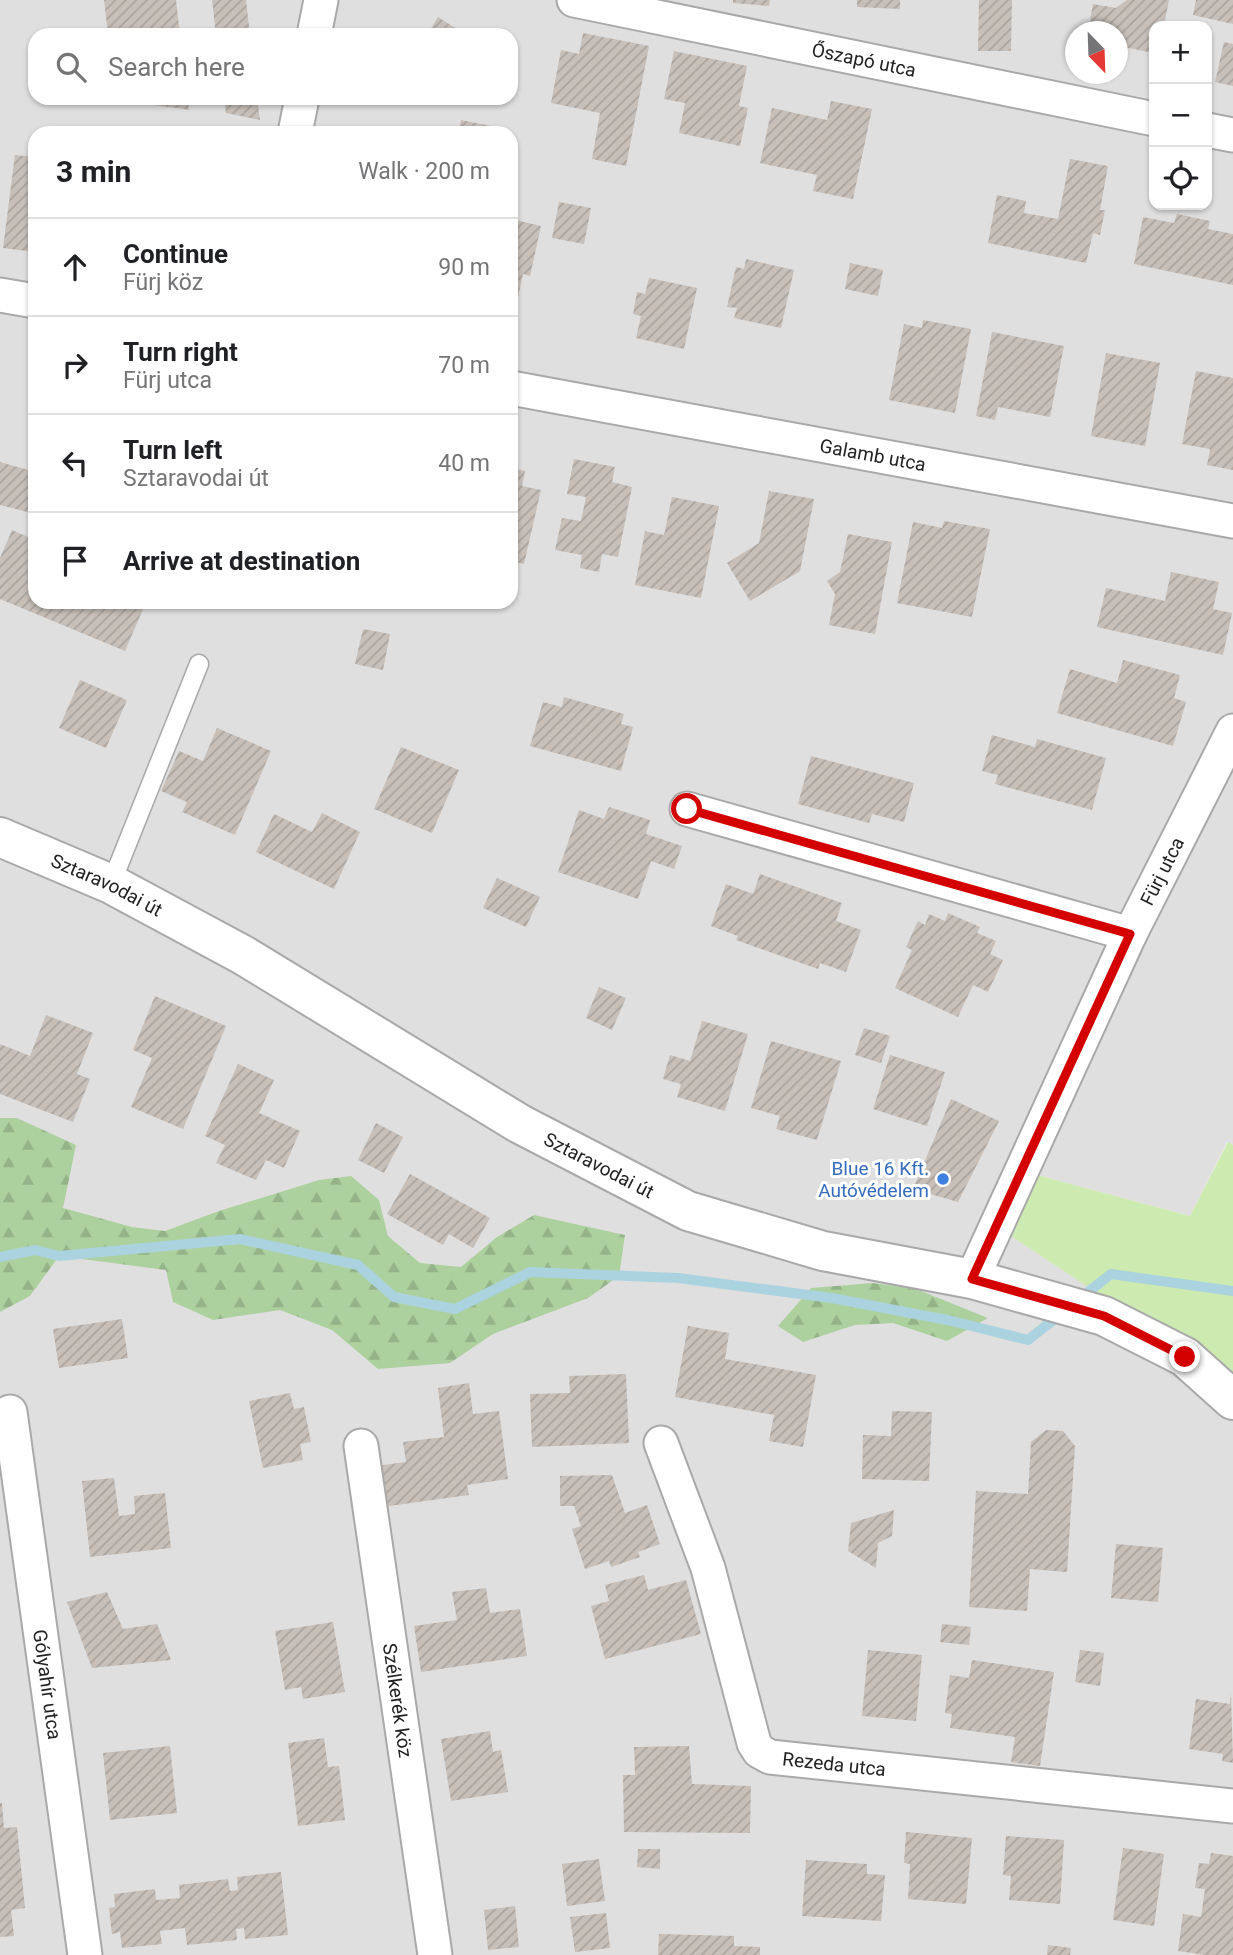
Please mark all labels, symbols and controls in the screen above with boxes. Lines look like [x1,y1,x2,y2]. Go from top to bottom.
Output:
north arrow [1065,21,1128,84]
map controls [1149,21,1212,210]
button: + [1149,21,1212,84]
search box [28,28,518,105]
street label: Őszapó utca [810,38,918,82]
icon: search [52,48,90,86]
text: Search here [108,52,245,82]
button: − [1149,84,1212,147]
button: locate [1149,147,1212,210]
text: 3 min [56,154,131,189]
text: Walk · 200 m [358,158,490,185]
text: Continue [123,239,228,269]
icon: ahead [56,248,94,286]
text: 90 m [438,254,490,281]
text: Fürj köz [123,269,203,296]
text: Turn right [123,337,238,367]
icon: right [56,346,94,384]
text: 70 m [438,352,490,379]
text: Fürj utca [123,367,212,394]
street label: Galamb utca [818,434,928,476]
text: Turn left [123,435,222,465]
icon: left [56,444,94,482]
text: 40 m [438,450,490,477]
text: Sztaravodai út [123,465,269,492]
icon: arrive [56,542,94,580]
text: Arrive at destination [123,546,360,576]
route start [671,793,702,824]
street label: Fürj utca [1135,833,1189,909]
street label: Sztaravodai út [48,849,166,921]
street label: Sztaravodai út [540,1127,658,1203]
place label: Blue 16 Kft. Autóvédelem [818,1157,929,1202]
marker: Blue 16 Kft. Autóvédelem [935,1171,951,1187]
route end [1169,1341,1200,1372]
street label: Gólyahír utca [28,1628,66,1741]
street label: Szélkerék köz [378,1642,417,1759]
street label: Rezeda utca [781,1747,887,1781]

